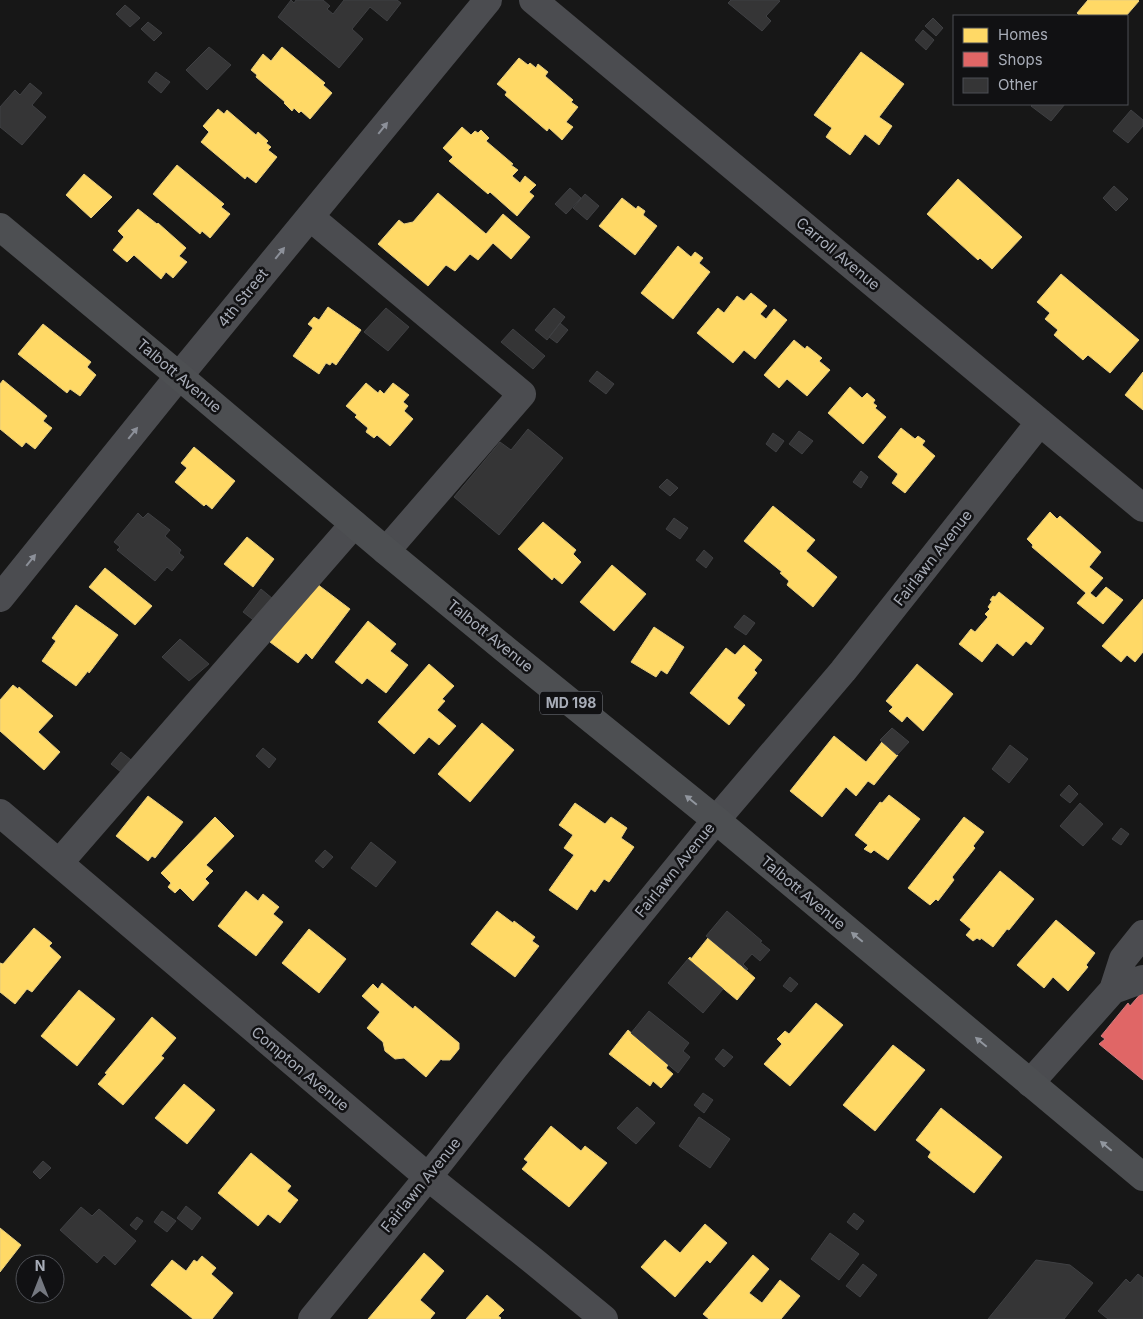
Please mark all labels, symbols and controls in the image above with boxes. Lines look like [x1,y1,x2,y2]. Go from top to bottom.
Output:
legend [953,15,1128,105]
text: Homes [998,25,1048,44]
text: Shops [998,50,1043,69]
text: Other [998,75,1038,94]
one-way arrow [378,122,389,135]
street label: Carroll Avenue [792,213,884,294]
one-way arrow [274,248,286,260]
street label: 4th Street [213,264,272,331]
street label: Talbott Avenue [133,335,226,417]
one-way arrow [127,427,138,440]
street label: Fairlawn Avenue [889,506,976,609]
one-way arrow [25,554,36,567]
street label: Talbott Avenue [443,595,537,676]
road number: MD 198 [540,691,602,714]
one-way arrow [685,794,698,805]
street label: Fairlawn Avenue [631,818,719,921]
street label: Talbott Avenue [757,852,850,934]
one-way arrow [850,932,863,943]
street label: Compton Avenue [248,1022,353,1115]
one-way arrow [975,1036,988,1047]
street label: Fairlawn Avenue [377,1133,465,1236]
one-way arrow [1100,1140,1112,1152]
north arrow [15,1254,65,1304]
text: N [35,1257,45,1274]

